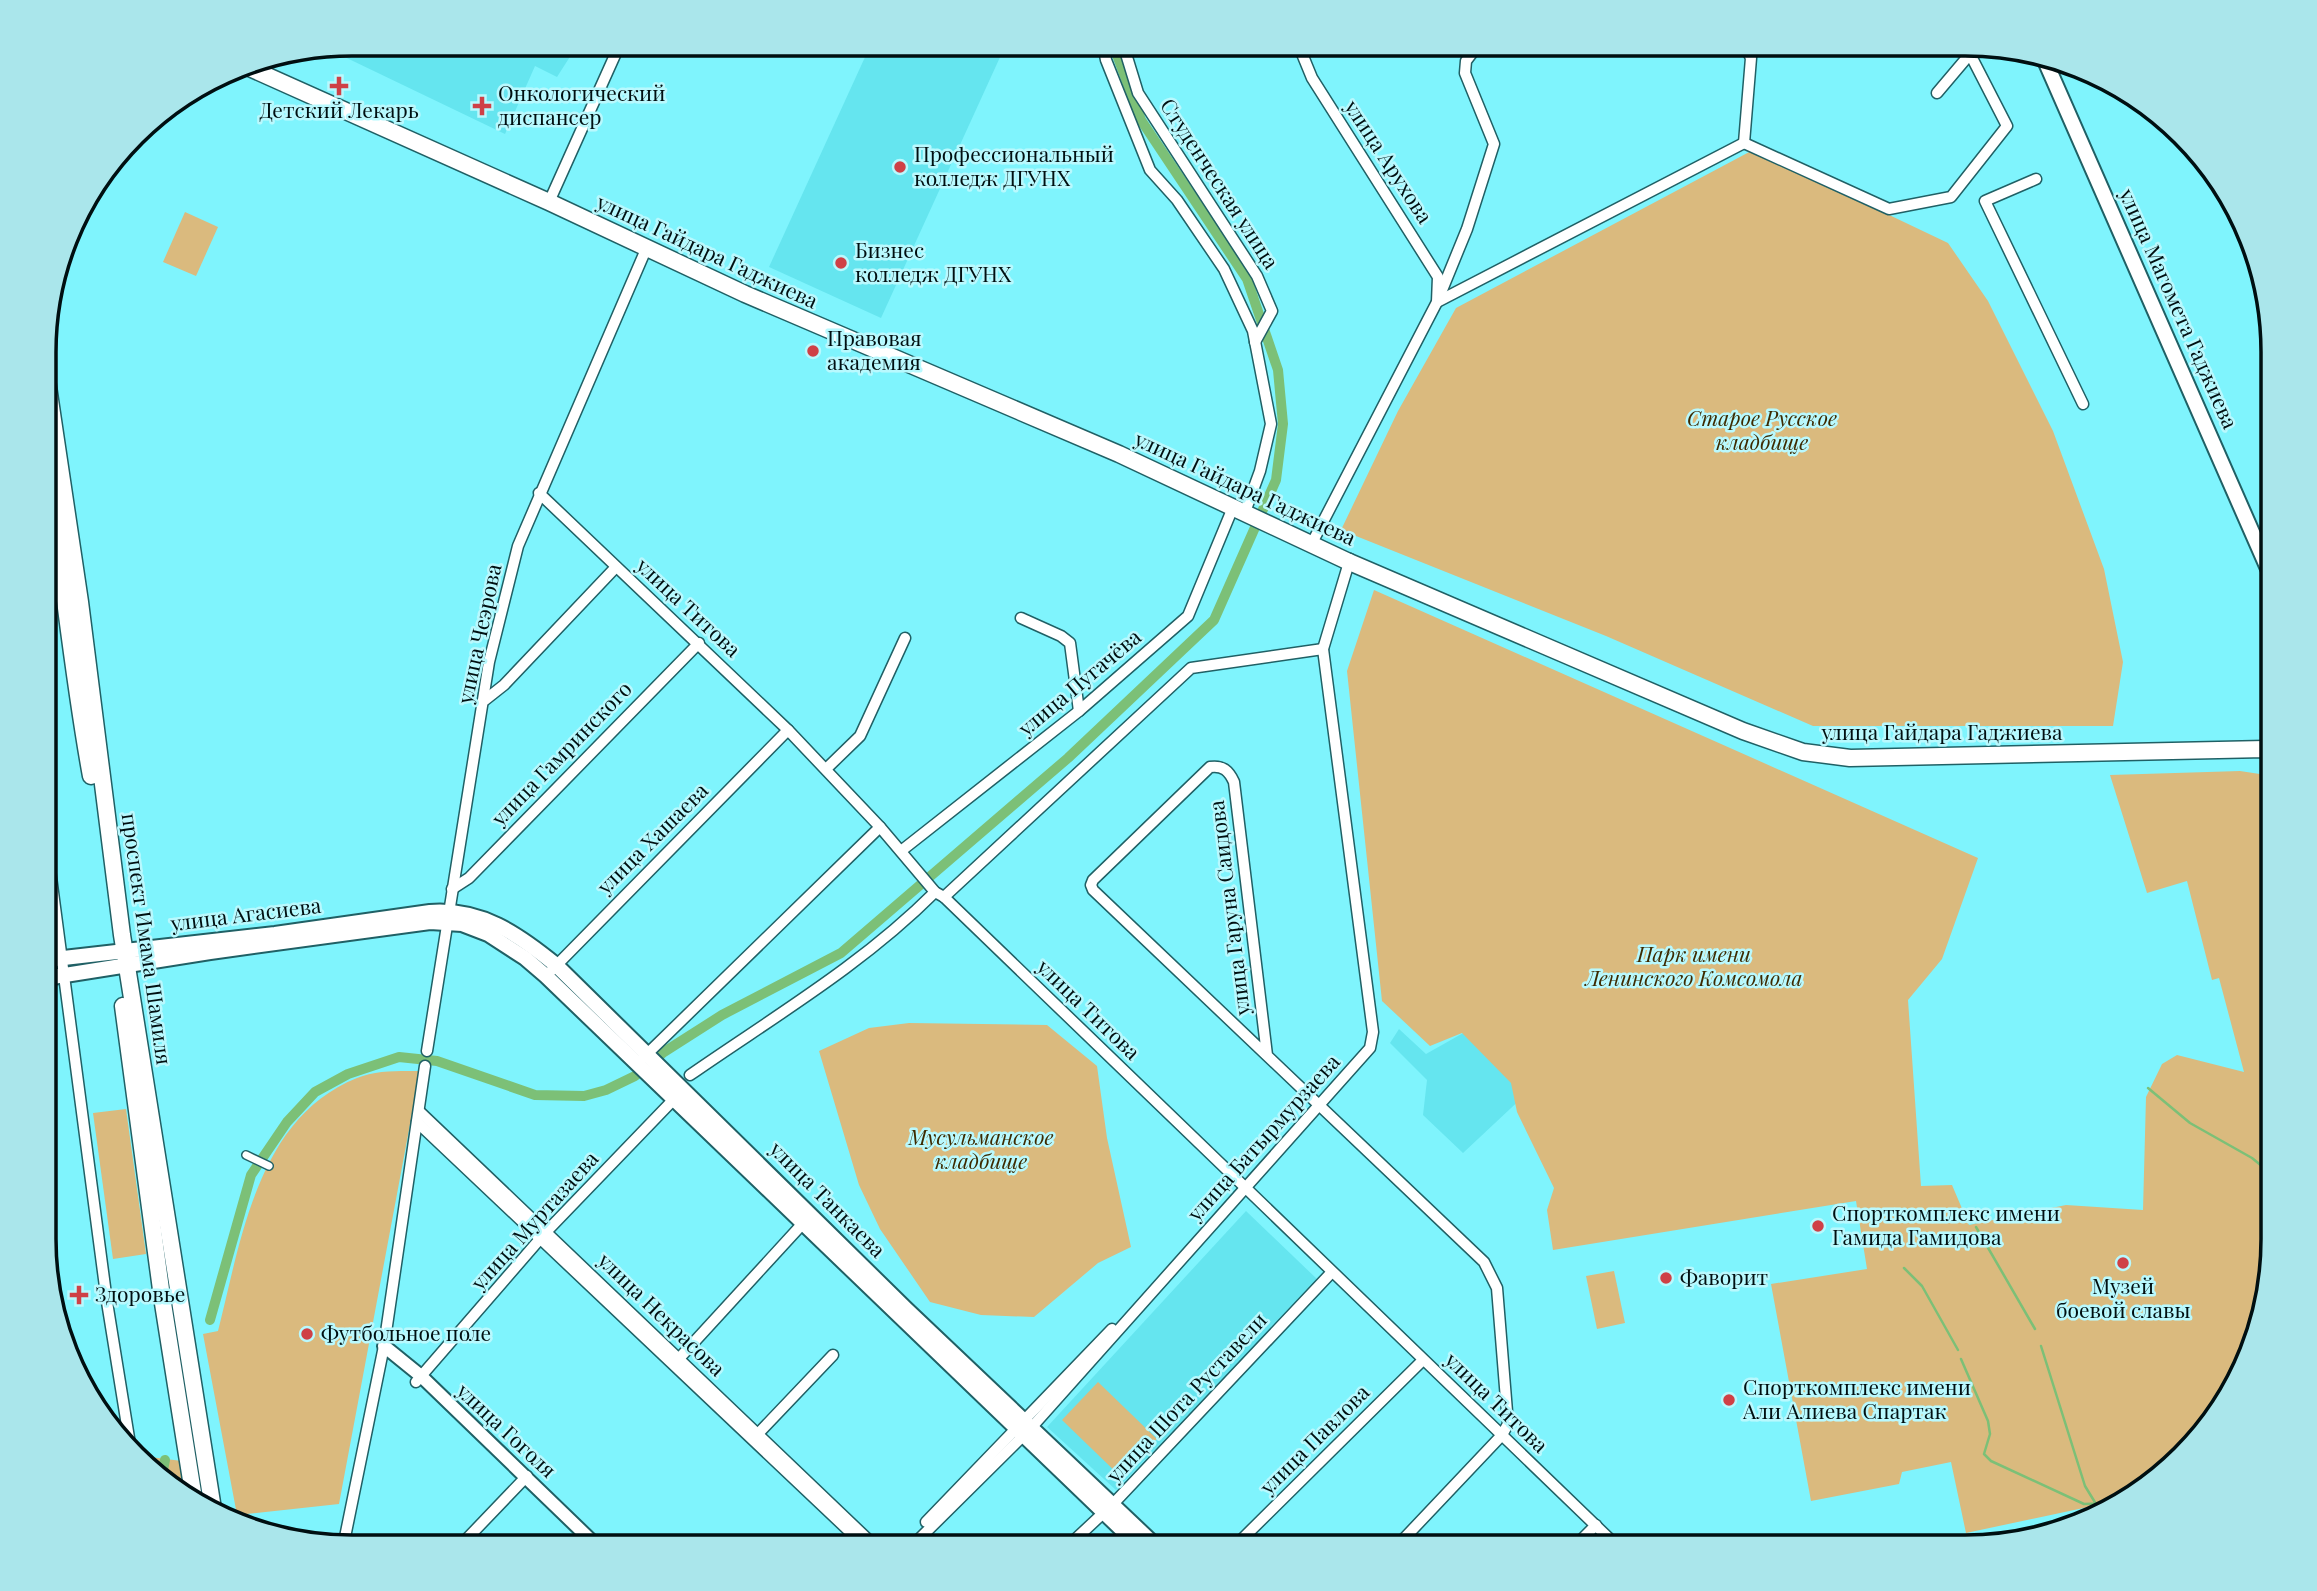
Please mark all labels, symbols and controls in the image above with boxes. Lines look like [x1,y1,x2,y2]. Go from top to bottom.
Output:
marker: Детский Лекарь [329,76,349,96]
place label: Онкологический диспансер [498,78,665,130]
street label: Студенческая улица [1155,92,1287,274]
street label: улица Арухова [1339,93,1440,228]
place label: Детский Лекарь [259,95,419,123]
marker: Онкологический диспансер [472,96,492,116]
place label: Профессиональный колледж ДГУНХ [914,139,1114,191]
marker: Профессиональный колледж ДГУНХ [892,159,908,175]
street label: улица Магомета Гаджиева [2114,183,2246,433]
street label: улица Гайдара Гаджиева [592,186,823,314]
place label: Бизнес колледж ДГУНХ [855,235,1012,287]
marker: Бизнес колледж ДГУНХ [833,255,849,271]
place label: Правовая академия [827,323,922,375]
marker: Правовая академия [805,343,821,359]
park label: Старое Русское кладбище [1687,403,1837,455]
street label: улица Гайдара Гаджиева [1130,423,1361,551]
street label: улица Титова [630,550,748,663]
street label: улица Чеэрова [449,561,507,707]
street label: улица Пугачёва [1011,622,1146,742]
street label: улица Гамринского [484,674,637,832]
street label: улица Гайдара Гаджиева [1821,717,2063,745]
street label: улица Хашаева [589,776,714,900]
street label: улица Гаруна Саидова [1201,799,1255,1018]
street label: проспект Имама Шамиля [116,811,180,1066]
street label: улица Агасиева [168,890,323,936]
park label: Парк имени Ленинского Комсомола [1583,939,1803,991]
street label: улица Титова [1031,952,1147,1065]
street label: улица Батырмурзаева [1179,1047,1345,1227]
park label: Мусульманское кладбище [908,1122,1053,1174]
street label: улица Танкаева [764,1134,893,1263]
street label: улица Муртазаева [463,1144,604,1296]
place label: Спорткомплекс имени Гамида Гамидова [1832,1198,2060,1250]
marker: Спорткомплекс имени Гамида Гамидова [1810,1218,1826,1234]
street label: улица Некрасова [592,1245,732,1382]
marker: Музей боевой славы [2115,1255,2131,1271]
place label: Фаворит [1680,1262,1768,1290]
marker: Фаворит [1658,1270,1674,1286]
place label: Музей боевой славы [2056,1271,2190,1323]
place label: Здоровье [95,1279,185,1307]
marker: Здоровье [69,1285,89,1305]
street label: улица Шота Руставели [1099,1306,1272,1488]
place label: Футбольное поле [321,1318,491,1346]
marker: Футбольное поле [299,1326,315,1342]
street label: улица Титова [1439,1345,1555,1458]
place label: Спорткомплекс имени Али Алиева Спартак [1742,1372,1971,1424]
street label: улица Гоголя [451,1375,563,1483]
street label: улица Павлова [1252,1377,1375,1500]
marker: Спорткомплекс имени Али Алиева Спартак [1721,1392,1737,1408]

